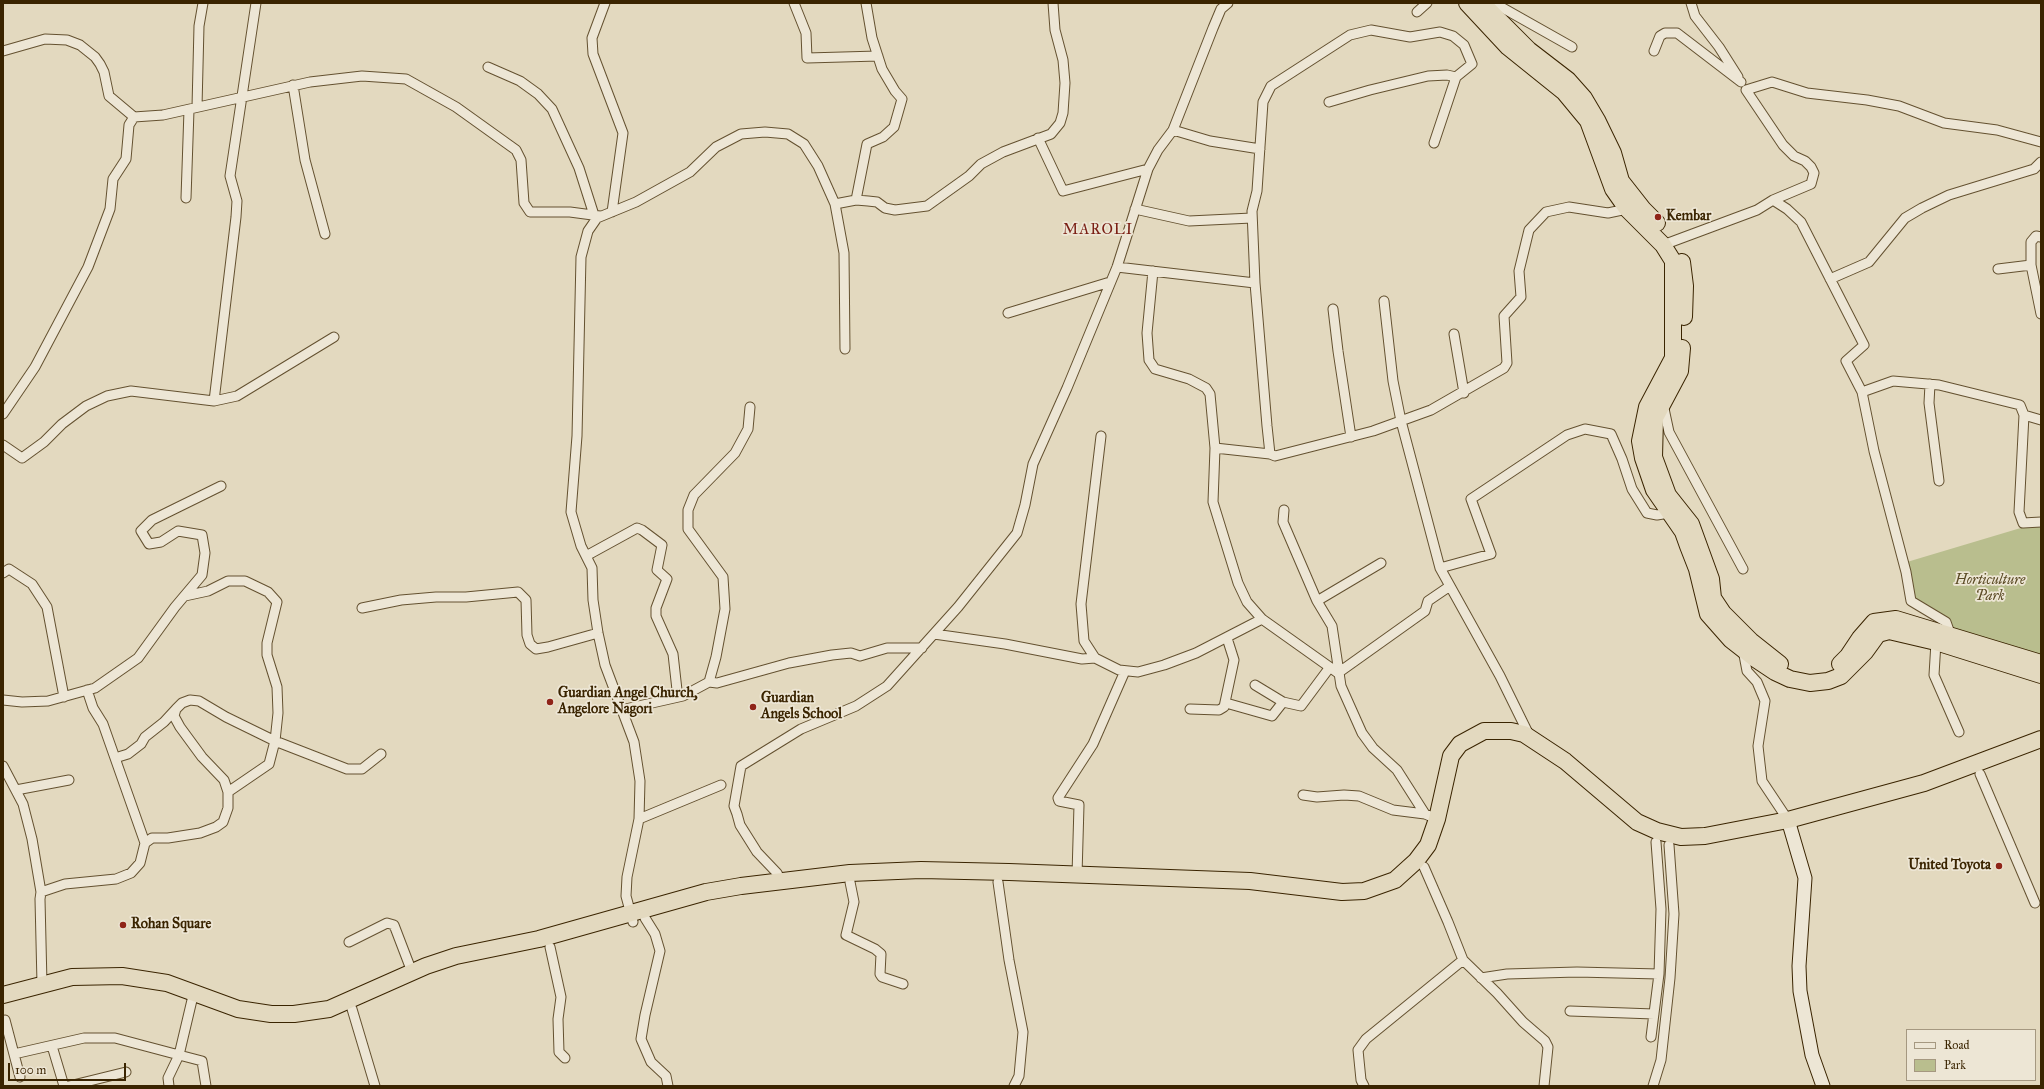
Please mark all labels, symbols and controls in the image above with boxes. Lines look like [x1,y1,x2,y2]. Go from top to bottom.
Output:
place label: Kembar [1666,209,1711,225]
marker: Kembar [1653,212,1663,222]
district label: MAROLI [1063,221,1133,239]
park label: Horticulture Park [1955,573,2025,606]
place label: Guardian Angel Church, Angelore Nagori [558,686,698,718]
place label: Guardian Angels School [761,691,842,724]
marker: Guardian Angel Church, Angelore Nagori [545,697,555,707]
marker: Guardian Angels School [748,702,758,712]
place label: United Toyota [1908,858,1991,874]
marker: United Toyota [1994,861,2004,871]
place label: Rohan Square [131,917,211,933]
marker: Rohan Square [118,920,128,930]
legend [1906,1029,2036,1081]
text: Road [1944,1038,1970,1052]
scale bar [10,1055,128,1081]
text: Park [1944,1058,1966,1072]
text: 100 m [15,1063,46,1077]

